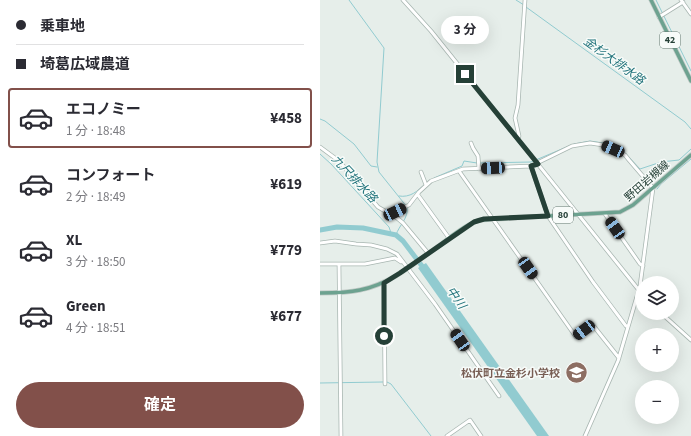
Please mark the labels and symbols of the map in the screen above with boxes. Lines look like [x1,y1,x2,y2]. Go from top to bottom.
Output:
callout: 3 分 [441,16,489,44]
road number: 42 [660,32,680,48]
water label: 金杉大排水路 [580,33,649,90]
route end [456,65,474,83]
car [600,139,626,159]
water label: 九尺排水路 [327,151,381,207]
street label: 野田岩槻線 [621,157,673,205]
car [481,161,505,175]
car [382,201,408,223]
road number: 80 [553,207,573,223]
car [603,215,627,241]
car [516,255,540,281]
water label: 中川 [442,283,471,314]
car [571,318,597,342]
route start [375,327,393,345]
car [448,327,472,353]
school or university icon: 松伏町立金杉小学校 [563,360,589,386]
place label: 松伏町立金杉小学校 [461,366,560,381]

